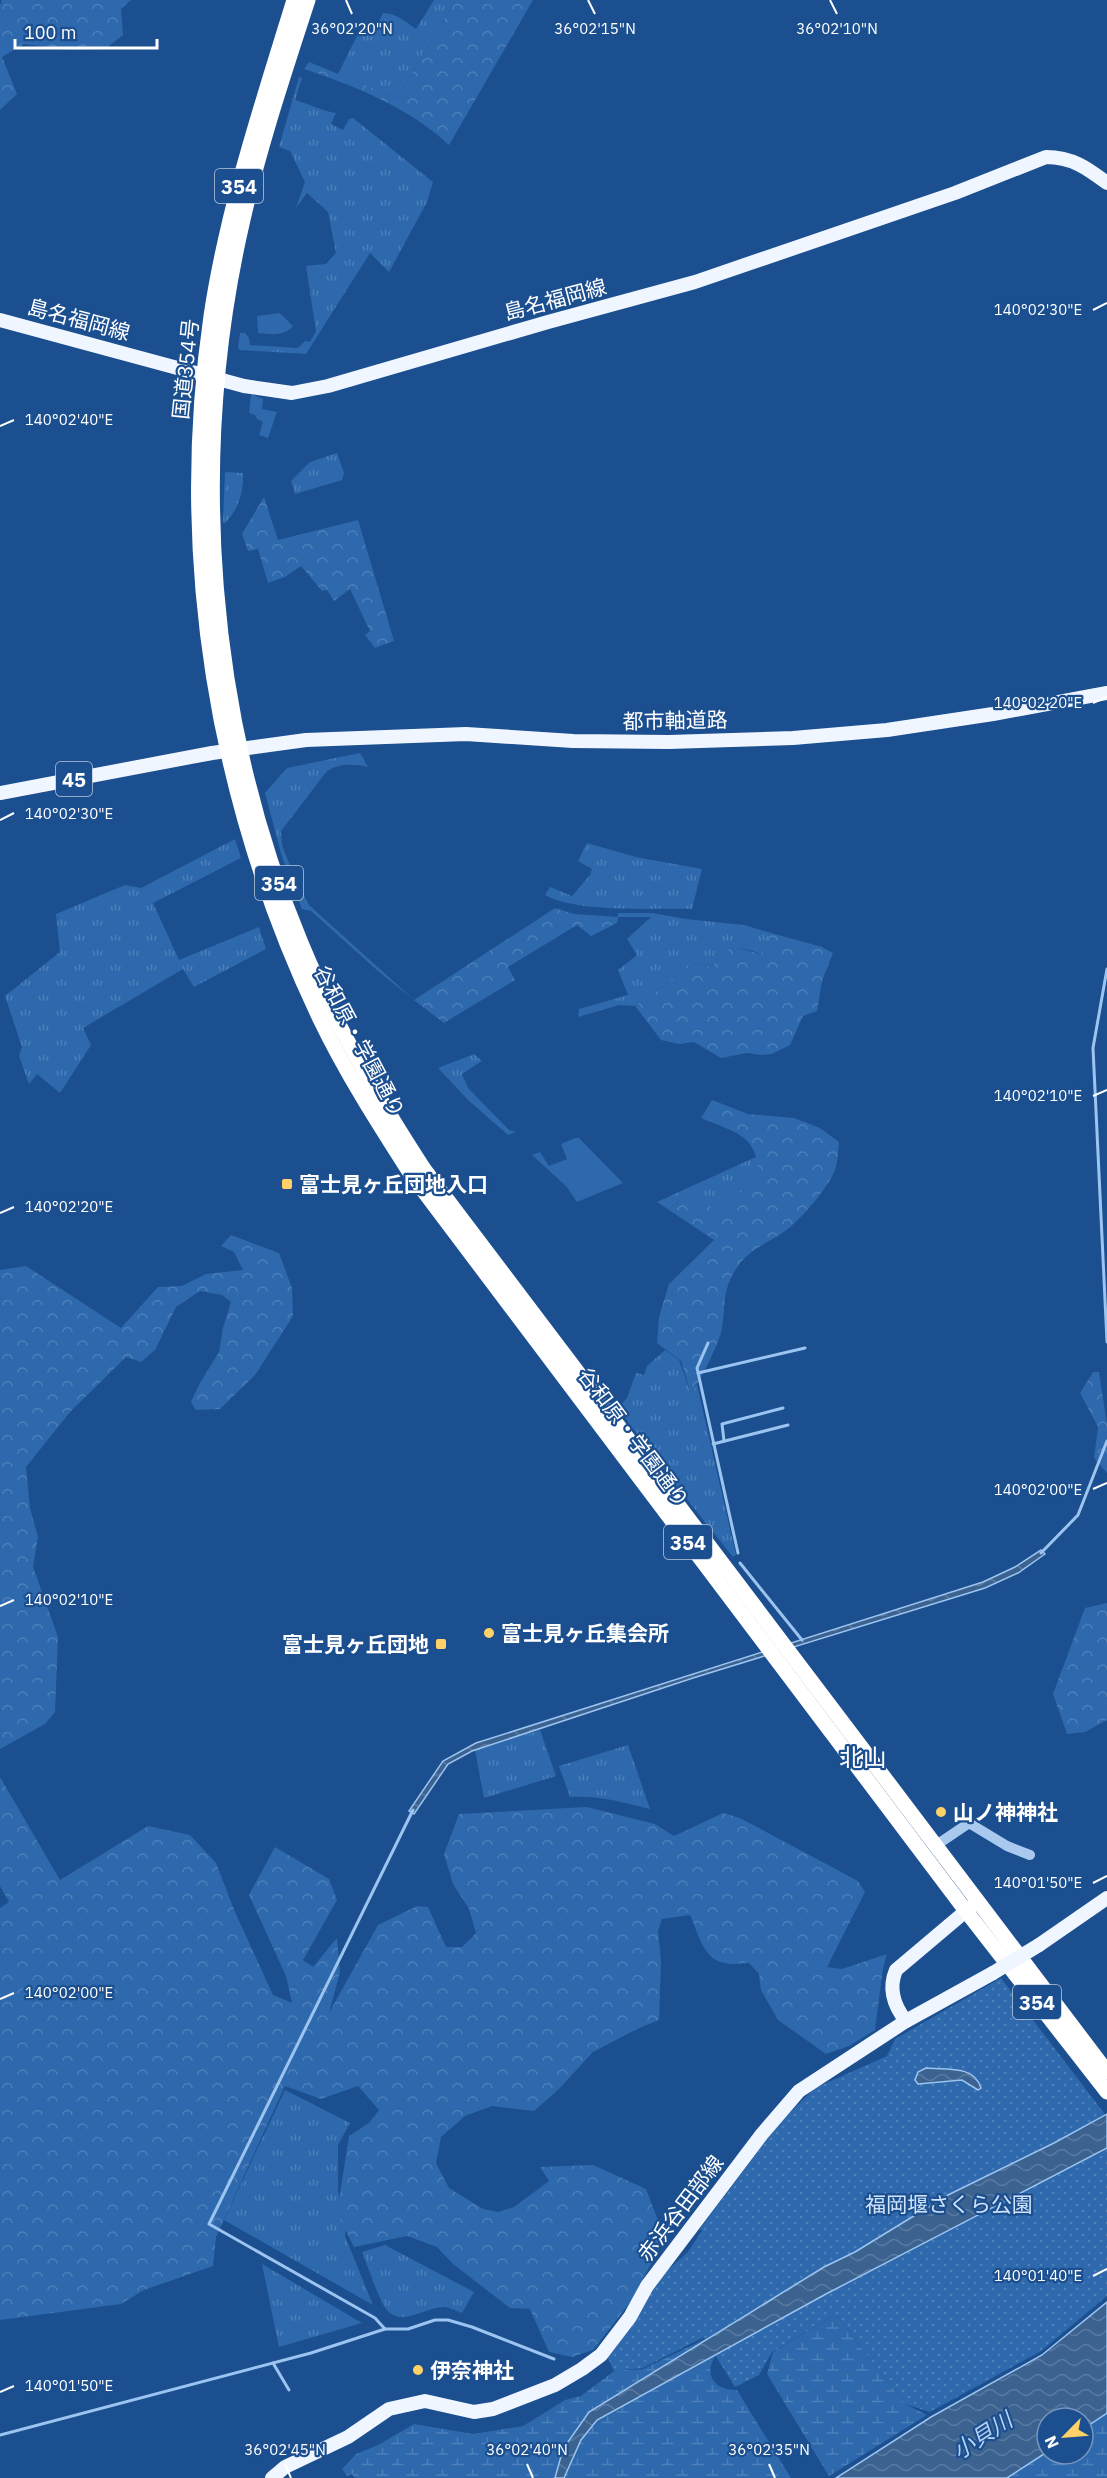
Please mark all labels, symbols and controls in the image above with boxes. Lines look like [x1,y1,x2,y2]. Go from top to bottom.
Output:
scale bar [15,12,158,50]
text: 36°02'20"N [311,19,393,38]
text: 36°02'15"N [554,19,636,38]
text: 36°02'10"N [796,19,878,38]
text: 100 m [24,21,76,44]
road number: 354 [215,169,263,203]
street label: 島名福岡線 [501,272,609,326]
street label: 島名福岡線 [25,292,133,346]
text: 140°02'30"E [994,300,1082,319]
street label: 国道354号 [166,317,204,421]
text: 140°02'40"E [25,410,113,429]
text: 140°02'20"E [994,693,1082,712]
street label: 都市軸道路 [622,705,728,735]
road number: 45 [56,762,92,796]
text: 140°02'30"E [25,804,113,823]
road number: 354 [255,866,303,900]
street label: 谷和原・学園通り [308,960,412,1122]
text: 140°02'10"E [994,1086,1082,1105]
place label: 富士見ヶ丘団地入口 [299,1170,488,1198]
marker: 富士見ヶ丘団地入口 [280,1177,294,1191]
text: 140°02'20"E [25,1197,113,1216]
street label: 谷和原・学園通り [572,1361,696,1513]
text: 140°02'00"E [994,1480,1082,1499]
road number: 354 [664,1525,712,1559]
text: 140°02'10"E [25,1590,113,1609]
place label: 富士見ヶ丘集会所 [501,1619,669,1647]
marker: 富士見ヶ丘集会所 [482,1626,496,1640]
place label: 富士見ヶ丘団地 [282,1630,429,1658]
marker: 富士見ヶ丘団地 [434,1637,448,1651]
district label: 北山 [839,1741,887,1773]
place label: 山ノ神神社 [953,1798,1058,1826]
marker: 山ノ神神社 [934,1805,948,1819]
text: 140°01'50"E [994,1873,1082,1892]
text: 140°02'00"E [25,1983,113,2002]
road number: 354 [1013,1985,1061,2019]
street label: 赤浜谷田部線 [631,2149,729,2267]
park label: 福岡堰さくら公園 [865,2190,1033,2218]
text: 140°01'40"E [994,2266,1082,2285]
place label: 伊奈神社 [430,2356,514,2384]
marker: 伊奈神社 [411,2363,425,2377]
text: 140°01'50"E [25,2376,113,2395]
water label: 小貝川 [946,2404,1019,2465]
north arrow [1035,2406,1095,2466]
text: N [1040,2433,1063,2452]
text: 36°02'45"N [244,2440,326,2459]
text: 36°02'40"N [486,2440,568,2459]
text: 36°02'35"N [728,2440,810,2459]

